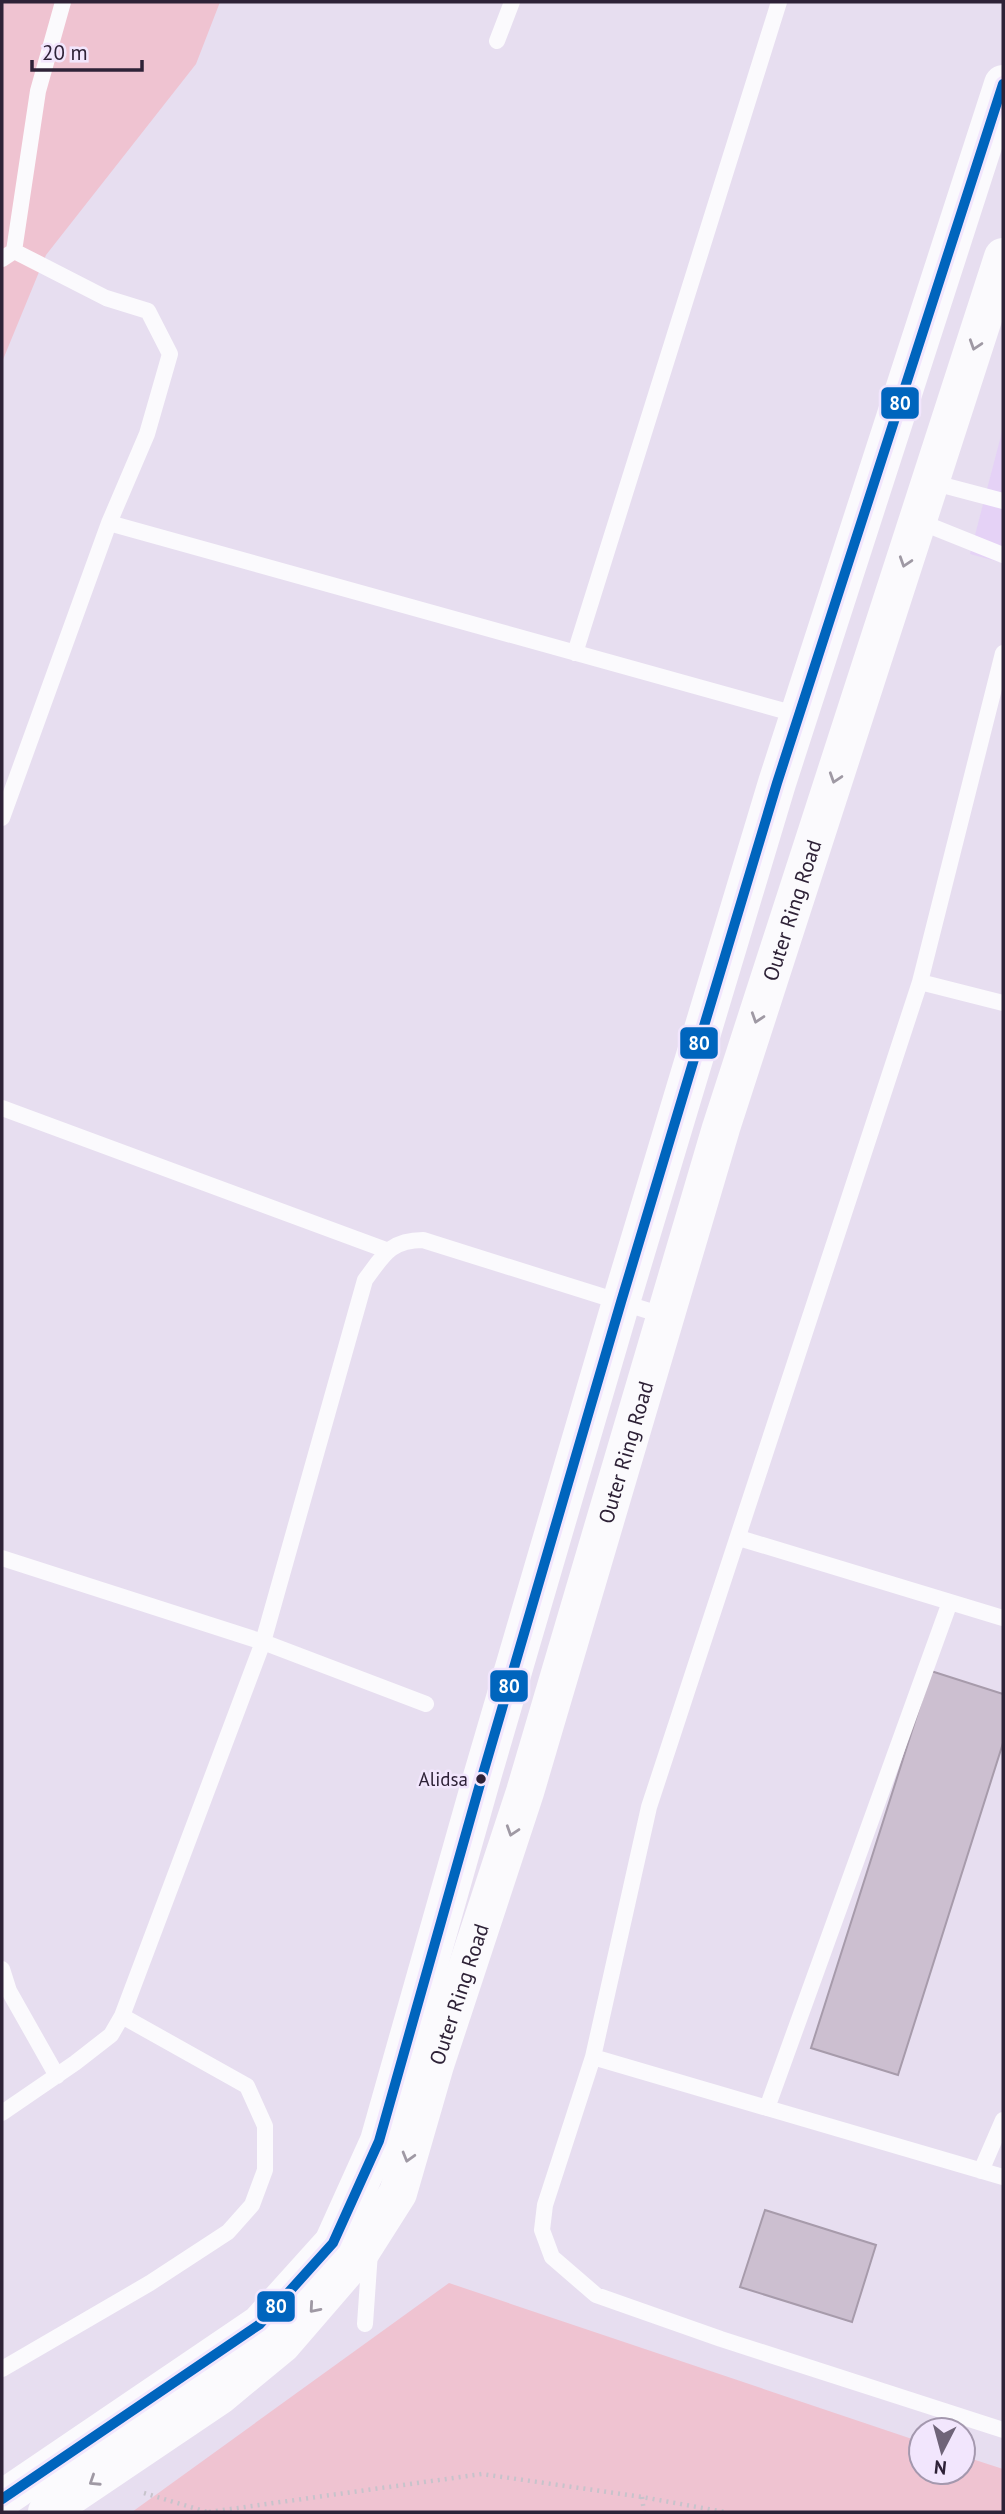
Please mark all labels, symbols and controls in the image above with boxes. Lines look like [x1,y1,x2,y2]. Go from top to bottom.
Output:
scale bar [32,28,142,72]
text: 20 m [42,39,88,66]
one-way arrow [968,339,983,351]
line badge: 80 [880,386,920,420]
text: 80 [889,391,911,415]
one-way arrow [899,555,913,567]
one-way arrow [828,772,843,784]
street label: Outer Ring Road [756,836,827,984]
one-way arrow [751,1011,765,1023]
line badge: 80 [679,1026,719,1060]
text: 80 [688,1031,710,1055]
street label: Outer Ring Road [592,1378,659,1527]
line badge: 80 [489,1669,529,1703]
text: 80 [498,1674,520,1698]
place label: Alidsa [419,1767,468,1791]
marker: Alidsa [474,1772,488,1786]
one-way arrow [506,1824,520,1837]
street label: Outer Ring Road [423,1920,494,2068]
one-way arrow [402,2151,417,2163]
line badge: 80 [256,2290,296,2323]
text: 80 [265,2294,287,2318]
one-way arrow [310,2299,322,2312]
north arrow [907,2416,977,2486]
text: N [933,2455,948,2480]
one-way arrow [89,2473,102,2485]

